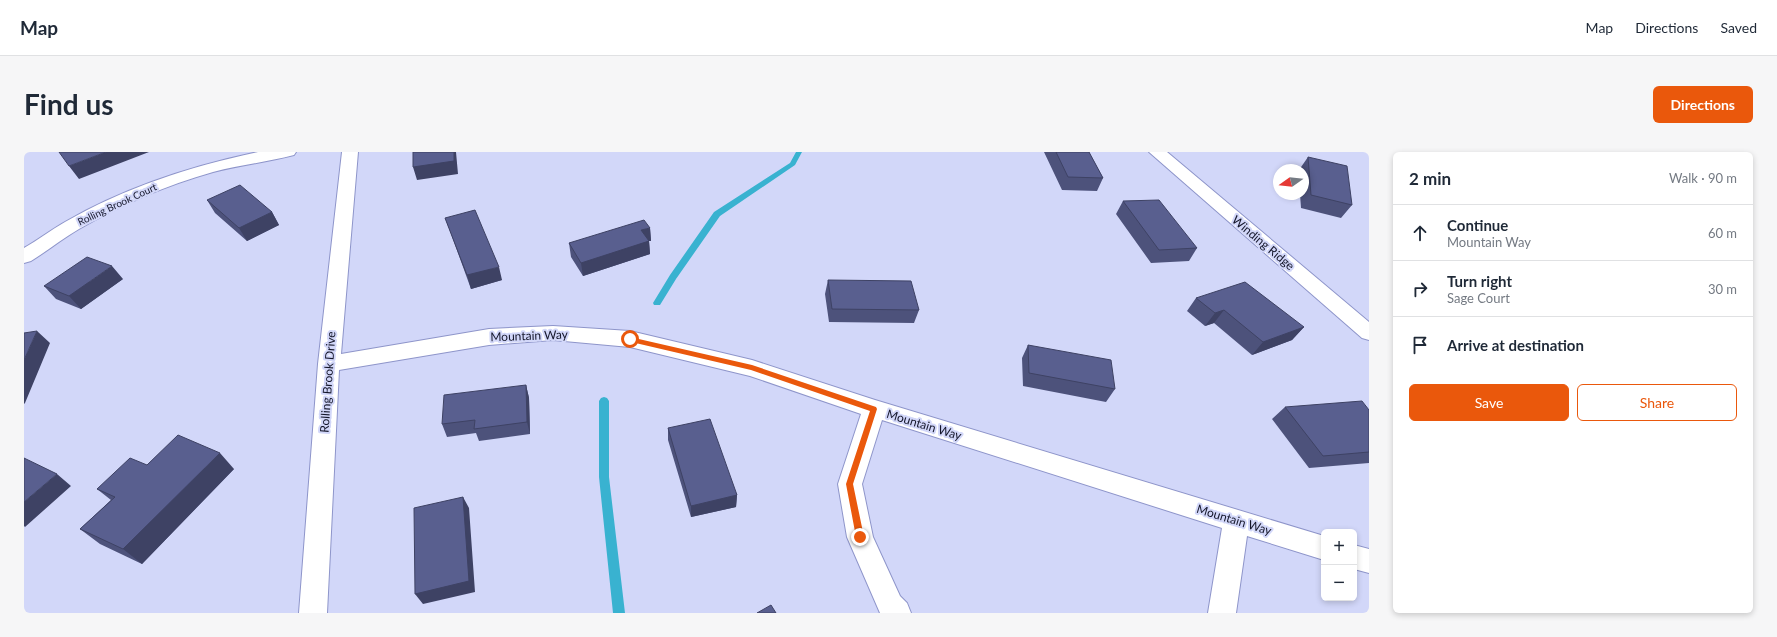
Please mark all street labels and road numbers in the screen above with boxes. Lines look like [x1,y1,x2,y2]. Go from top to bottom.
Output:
street label: Rolling Brook Court [76,180,159,228]
street label: Winding Ridge [1229,212,1298,273]
street label: Mountain Way [490,327,569,344]
street label: Rolling Brook Drive [316,331,339,433]
street label: Mountain Way [885,406,964,443]
street label: Mountain Way [1195,501,1274,538]

